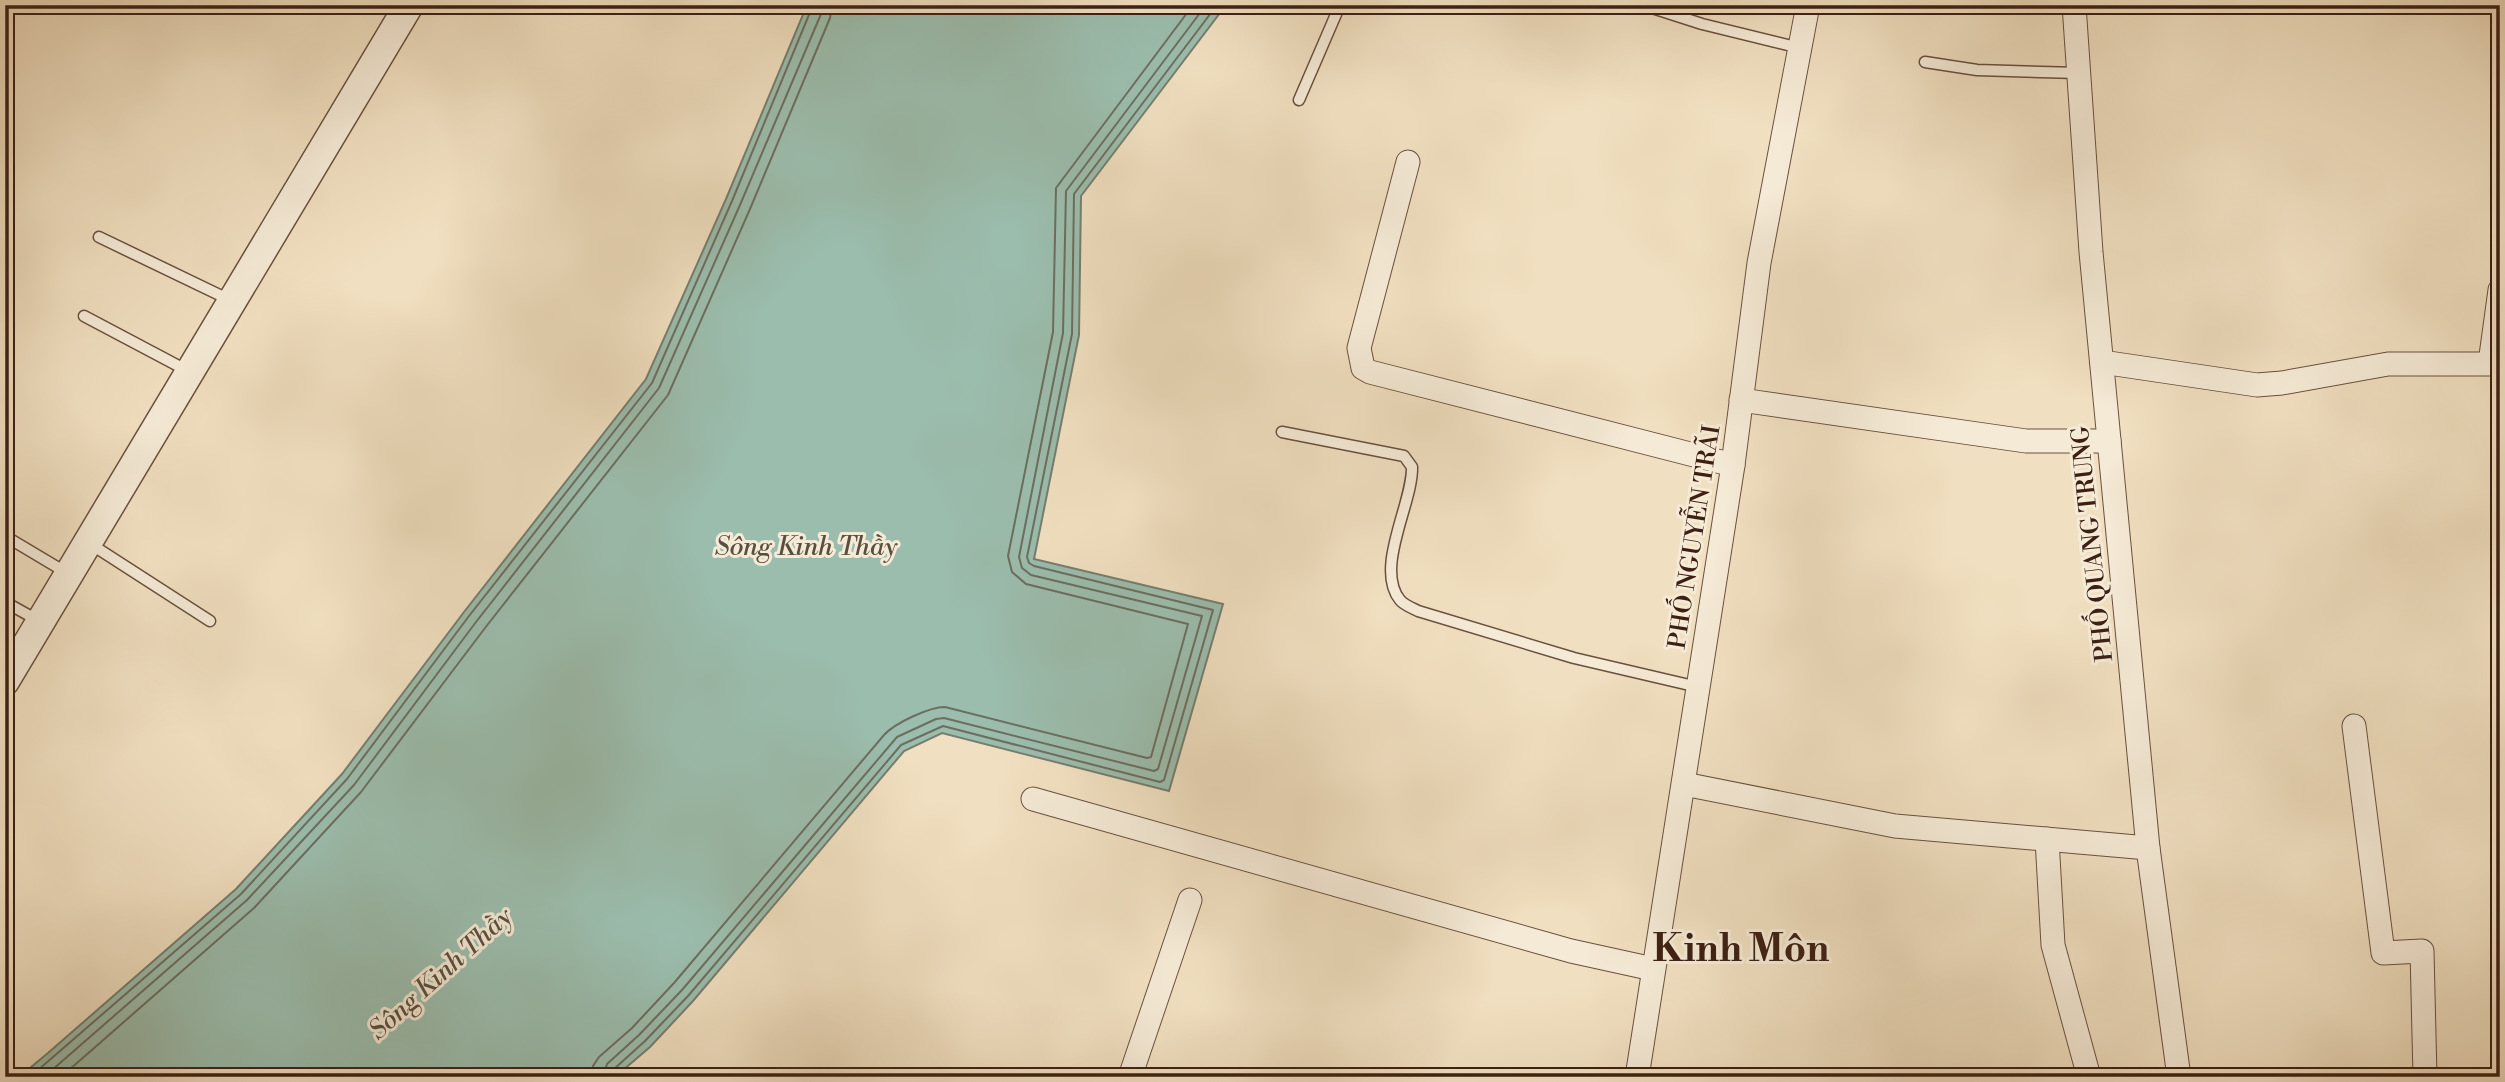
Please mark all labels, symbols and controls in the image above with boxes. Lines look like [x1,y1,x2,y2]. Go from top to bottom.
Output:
street label: PHỐ NGUYỄN TRÃI [1658,422,1727,651]
street label: PHỐ QUANG TRUNG [2062,424,2120,664]
water label: Sông Kinh Thầy [715,531,898,563]
water label: Sông Kinh Thầy [362,901,519,1047]
district label: Kinh Môn [1653,926,1829,973]

